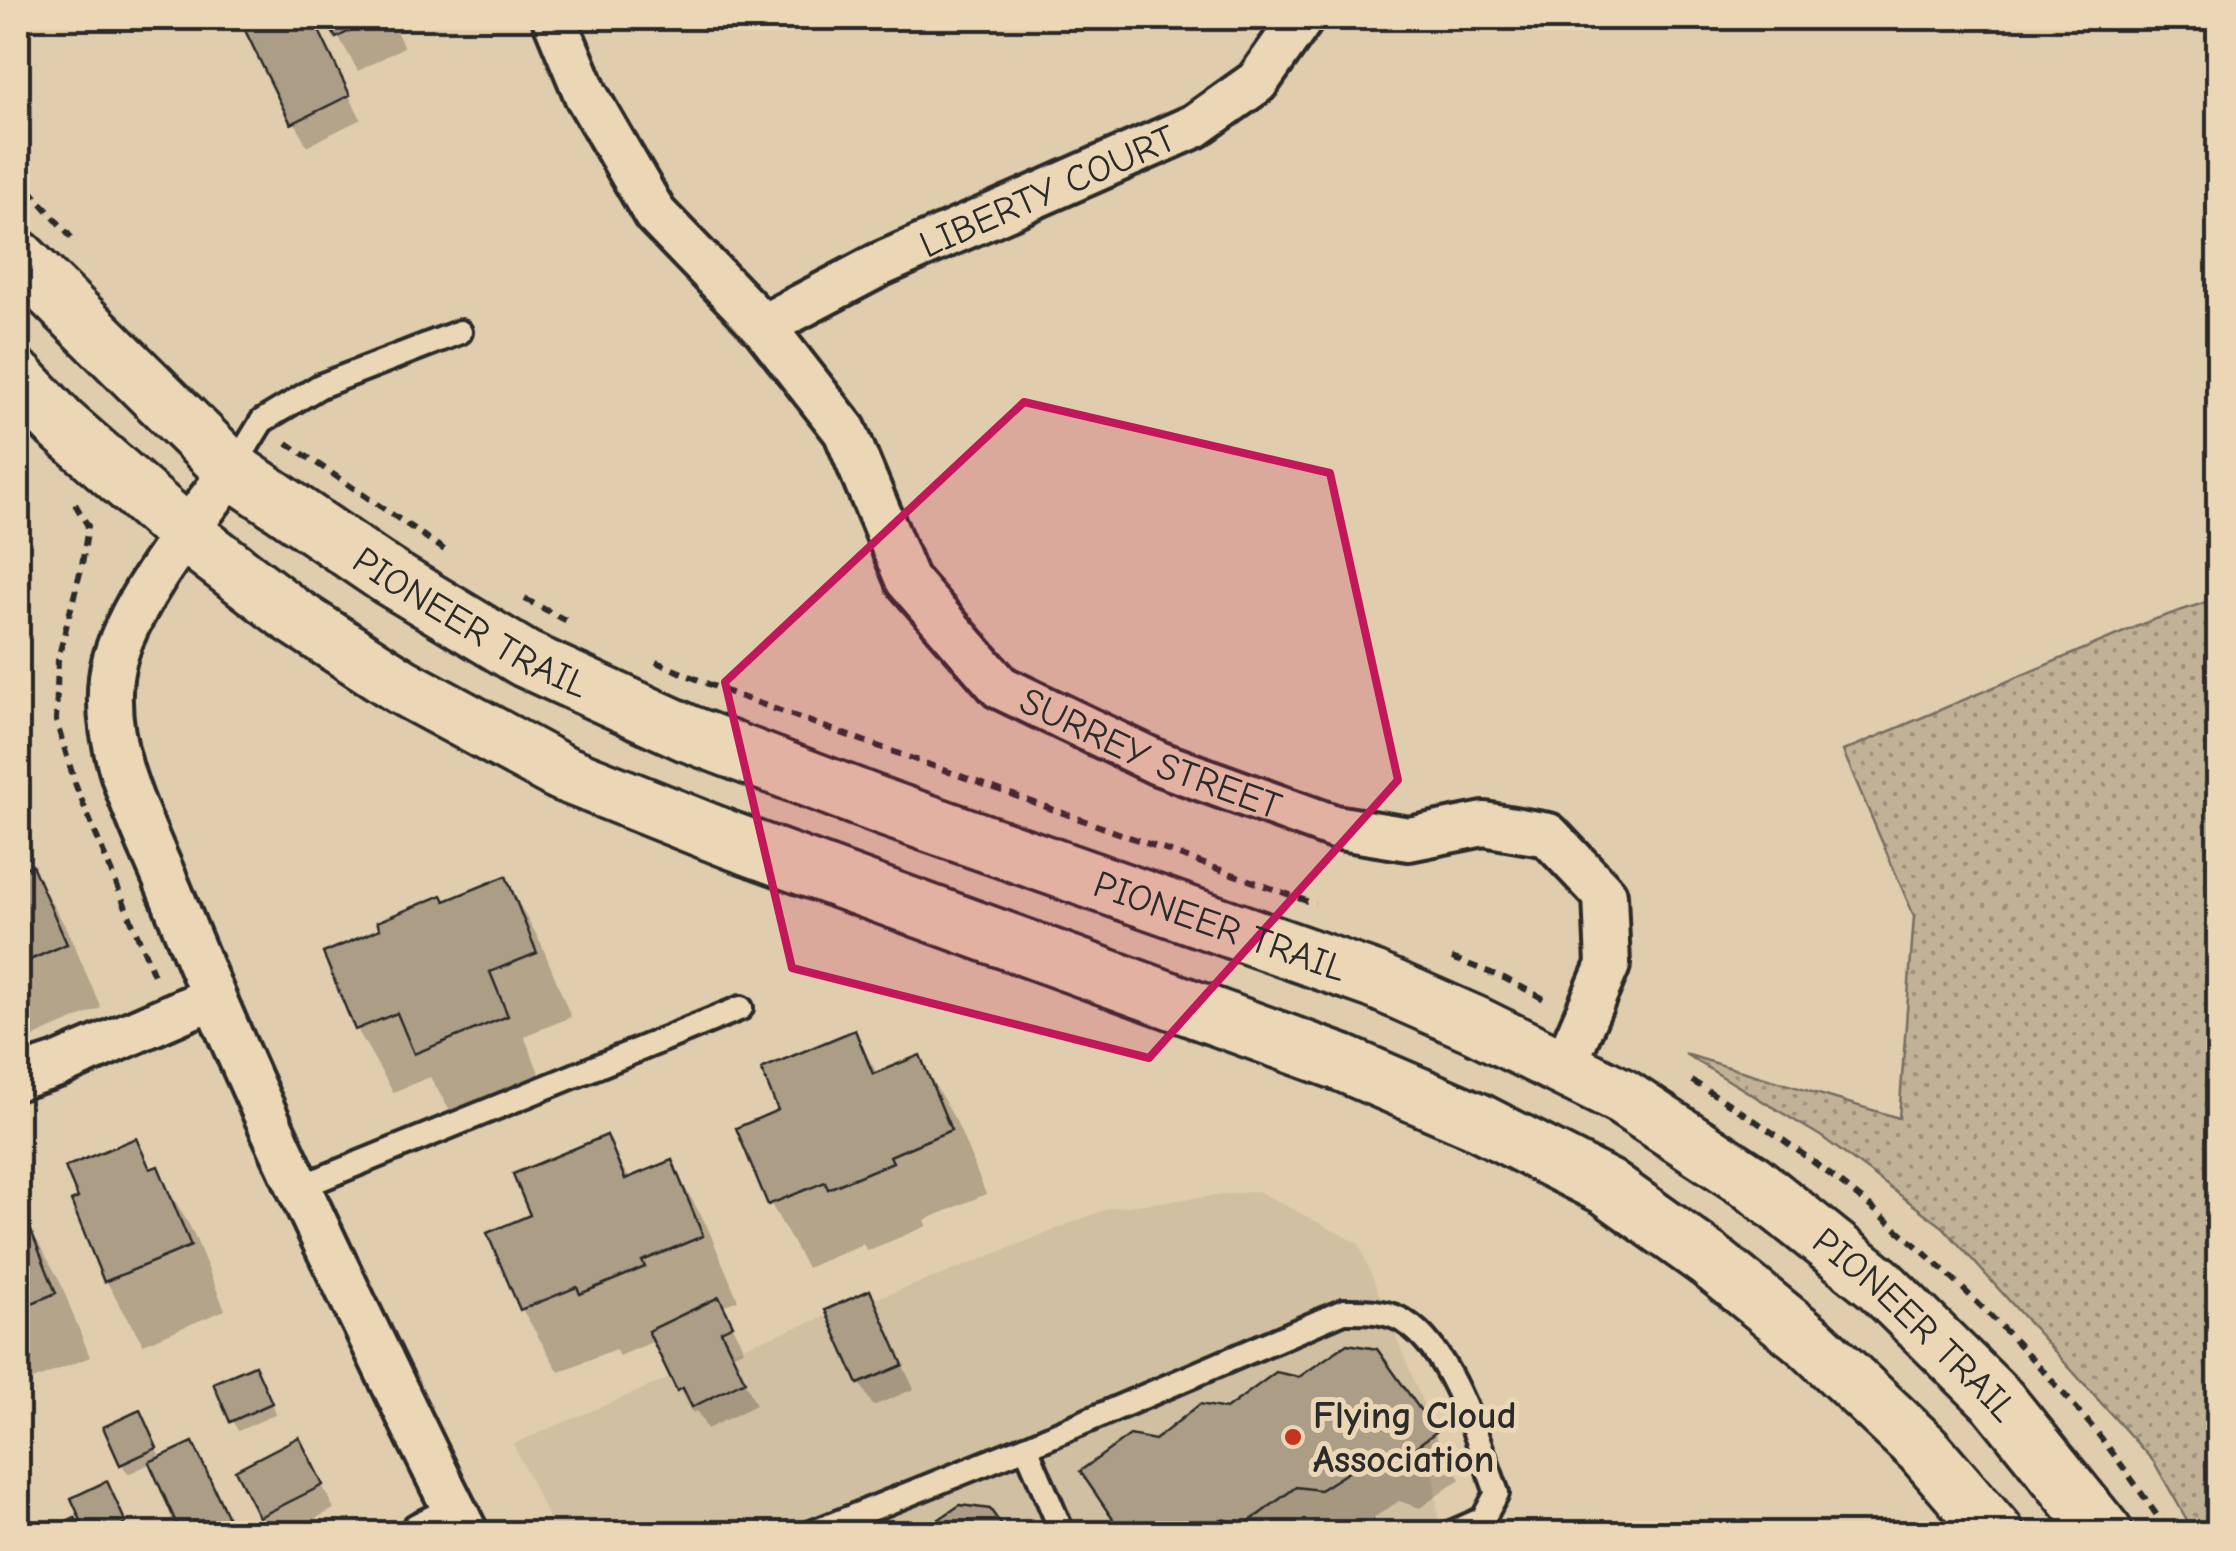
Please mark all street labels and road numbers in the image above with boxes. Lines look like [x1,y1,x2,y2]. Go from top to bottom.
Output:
street label: LIBERTY COURT [913,116,1183,267]
street label: PIONEER TRAIL [344,538,595,708]
street label: SURREY STREET [1013,679,1287,829]
street label: PIONEER TRAIL [1088,862,1352,991]
street label: PIONEER TRAIL [1804,1219,2027,1431]

